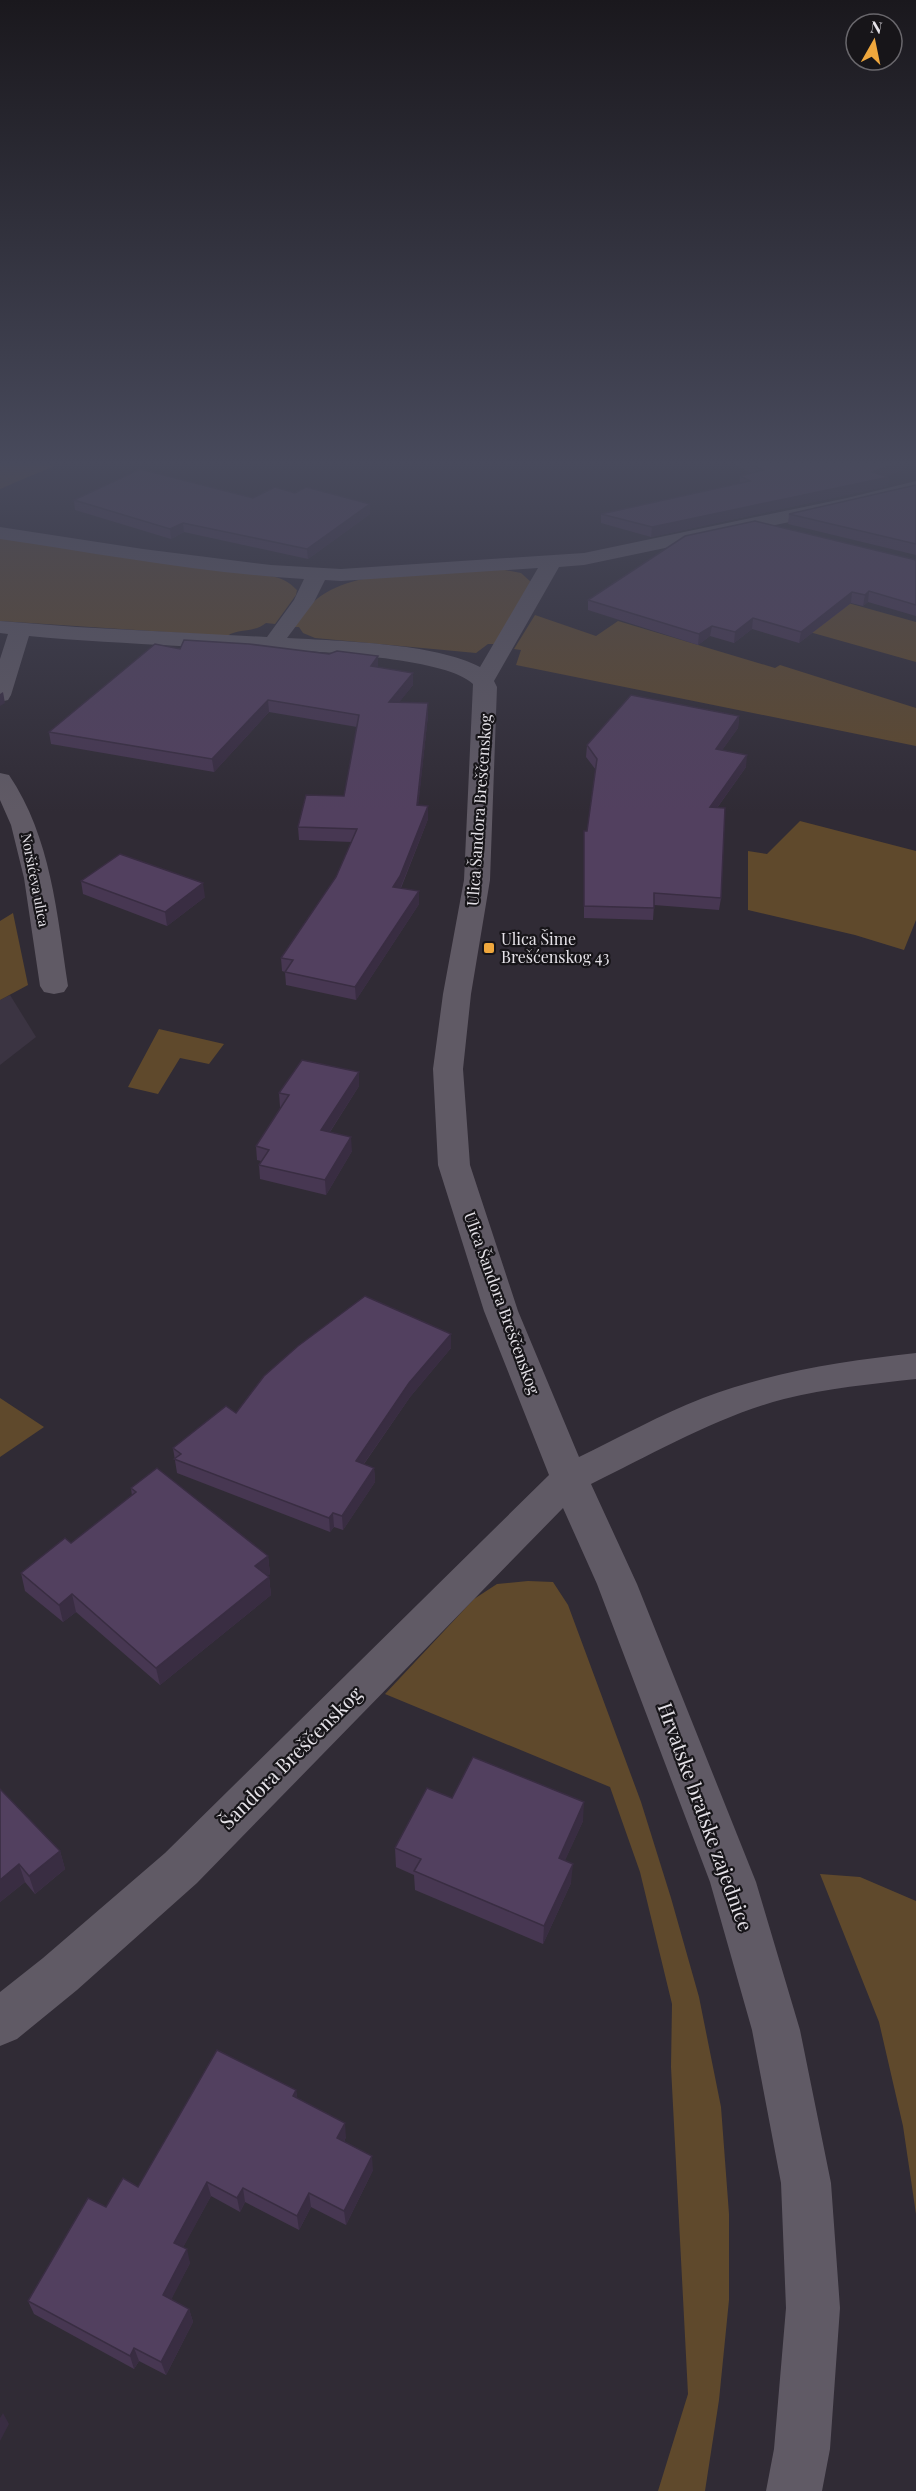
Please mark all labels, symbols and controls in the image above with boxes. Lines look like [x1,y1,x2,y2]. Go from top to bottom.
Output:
north arrow [844,12,904,72]
text: N [869,15,884,38]
street label: Ulica Šandora Breščenskog [461,713,496,907]
street label: Noršićeva ulica [17,832,54,928]
place label: Ulica Šime Brešćenskog 43 [501,928,610,967]
marker: Ulica Šime Brešćenskog 43 [482,941,496,955]
street label: Ulica Šandora Breščenskog [460,1209,545,1397]
street label: Šandora Breščenskog [213,1679,367,1834]
street label: Hrvatske bratske zajednice [652,1699,760,1934]

